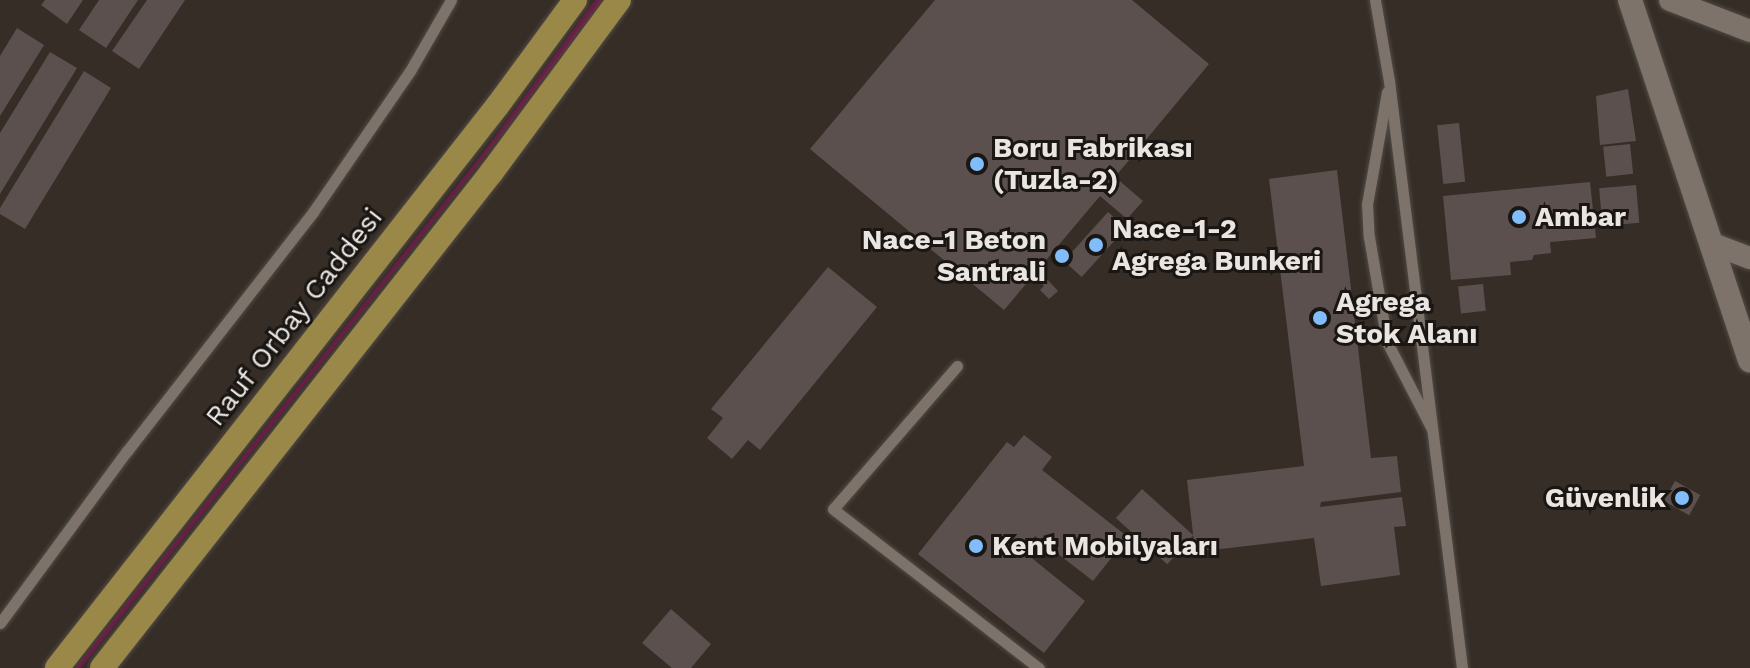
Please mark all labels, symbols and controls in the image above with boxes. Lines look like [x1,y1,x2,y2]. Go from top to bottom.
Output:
place label: Boru Fabrikası (Tuzla-2) [993,131,1193,197]
marker: Boru Fabrikası (Tuzla-2) [968,155,986,173]
street label: Rauf Orbay Caddesi [198,200,390,434]
place label: Ambar [1535,200,1626,234]
marker: Ambar [1510,208,1528,226]
place label: Nace-1-2 Agrega Bunkeri [1112,212,1322,278]
place label: Nace-1 Beton Santrali [862,223,1046,289]
marker: Nace-1-2 Agrega Bunkeri [1087,236,1105,254]
marker: Nace-1 Beton Santrali [1053,247,1071,265]
place label: Agrega Stok Alanı [1336,285,1479,351]
marker: Agrega Stok Alanı [1311,309,1329,327]
place label: Güvenlik [1545,481,1666,515]
marker: Güvenlik [1673,489,1691,507]
place label: Kent Mobilyaları [992,529,1218,563]
marker: Kent Mobilyaları [967,537,985,555]

